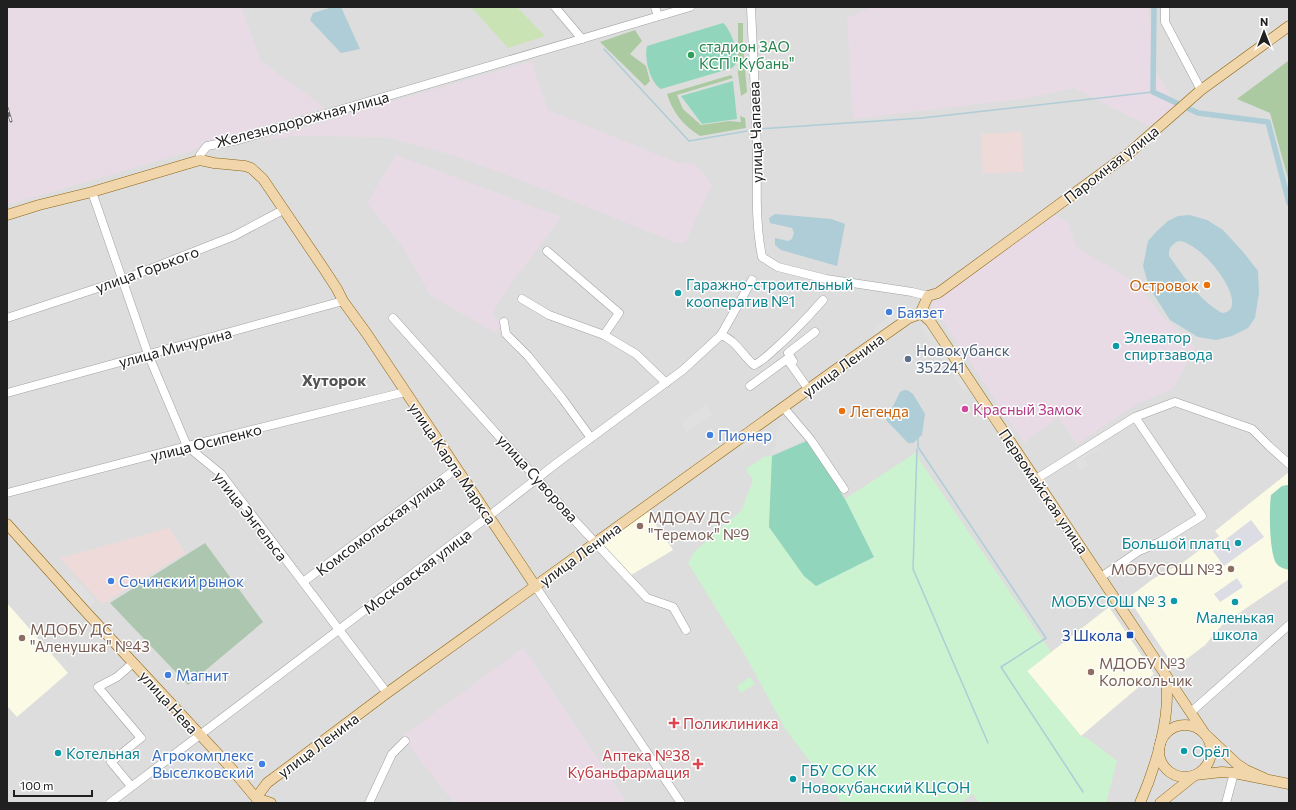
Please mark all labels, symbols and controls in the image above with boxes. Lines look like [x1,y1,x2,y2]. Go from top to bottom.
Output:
north arrow [1244,12,1284,52]
text: N [1260,15,1268,28]
place label: стадион ЗАО КСП "Кубань" [699,37,795,72]
marker: стадион ЗАО КСП "Кубань" [686,50,696,60]
street label: улица Чапаева [744,81,766,183]
street label: Железнодорожная улица [213,87,391,151]
street label: Паромная улица [1060,121,1162,207]
street label: улица Горького [93,242,201,296]
place label: Гаражно-строительный кооператив №1 [686,275,853,310]
place label: Островок [1130,276,1199,294]
marker: Островок [1202,280,1212,290]
marker: Гаражно-строительный кооператив №1 [673,288,683,298]
place label: Баязет [897,303,944,321]
marker: Баязет [884,307,894,317]
street label: улица Мичурина [117,323,233,371]
place label: Элеватор спиртзавода [1124,328,1213,363]
street label: улица Ленина [799,329,887,401]
place label: Новокубанск 352241 [916,341,1010,376]
marker: Элеватор спиртзавода [1111,341,1121,351]
marker: Новокубанск 352241 [903,354,913,364]
district label: Хуторок [302,370,366,389]
street label: улица Карла Маркса [405,398,501,528]
place label: Красный Замок [973,400,1082,418]
place label: Легенда [850,402,909,420]
marker: Красный Замок [960,404,970,414]
marker: Легенда [837,406,847,416]
street label: улица Осипенко [149,419,263,465]
street label: Первомайская улица [995,425,1093,557]
place label: Пионер [718,426,772,444]
street label: улица Суворова [494,430,582,526]
marker: Пионер [705,430,715,440]
street label: улица Энгельса [210,468,292,564]
street label: Комсомольская улица [312,471,448,579]
place label: МДОАУ ДС "Теремок" №9 [648,508,749,543]
street label: улица Ленина [536,518,624,590]
marker: МДОАУ ДС "Теремок" №9 [635,521,645,531]
street label: Московская улица [360,525,474,617]
place label: Большой платц [1122,534,1230,552]
marker: Большой платц [1233,538,1243,548]
place label: МОБУСОШ №3 [1111,560,1223,578]
marker: МОБУСОШ №3 [1226,564,1236,574]
place label: Сочинский рынок [119,572,244,590]
marker: Сочинский рынок [106,576,116,586]
place label: МОБУСОШ № 3 [1051,592,1166,610]
marker: МОБУСОШ № 3 [1169,596,1179,606]
marker: Маленькая школа [1230,597,1240,607]
place label: Маленькая школа [1196,608,1274,643]
place label: МДОБУ ДС "Аленушка" №43 [30,620,150,655]
place label: 3 Школа [1062,626,1122,644]
marker: 3 Школа [1125,630,1135,640]
marker: МДОБУ ДС "Аленушка" №43 [17,633,27,643]
place label: МДОБУ №3 Колокольчик [1099,654,1193,689]
place label: Магнит [176,666,229,684]
street label: улица Нева [136,667,202,737]
marker: МДОБУ №3 Колокольчик [1086,667,1096,677]
marker: Магнит [163,670,173,680]
street label: улица Ленина [274,709,362,781]
place label: Поликлиника [683,714,779,732]
marker: Поликлиника [668,717,680,729]
place label: Орёл [1192,742,1230,760]
place label: Котельная [66,744,140,762]
place label: Агрокомплекс Выселковский [152,746,254,781]
place label: Аптека №38 Кубаньфармация [568,746,690,781]
marker: Орёл [1179,746,1189,756]
marker: Котельная [53,748,63,758]
marker: Агрокомплекс Выселковский [257,759,267,769]
marker: Аптека №38 Кубаньфармация [693,759,703,769]
place label: ГБУ СО КК Новокубанский КЦСОН [801,761,970,796]
scale bar [14,772,92,798]
marker: ГБУ СО КК Новокубанский КЦСОН [788,774,798,784]
text: 100 m [20,778,54,792]

